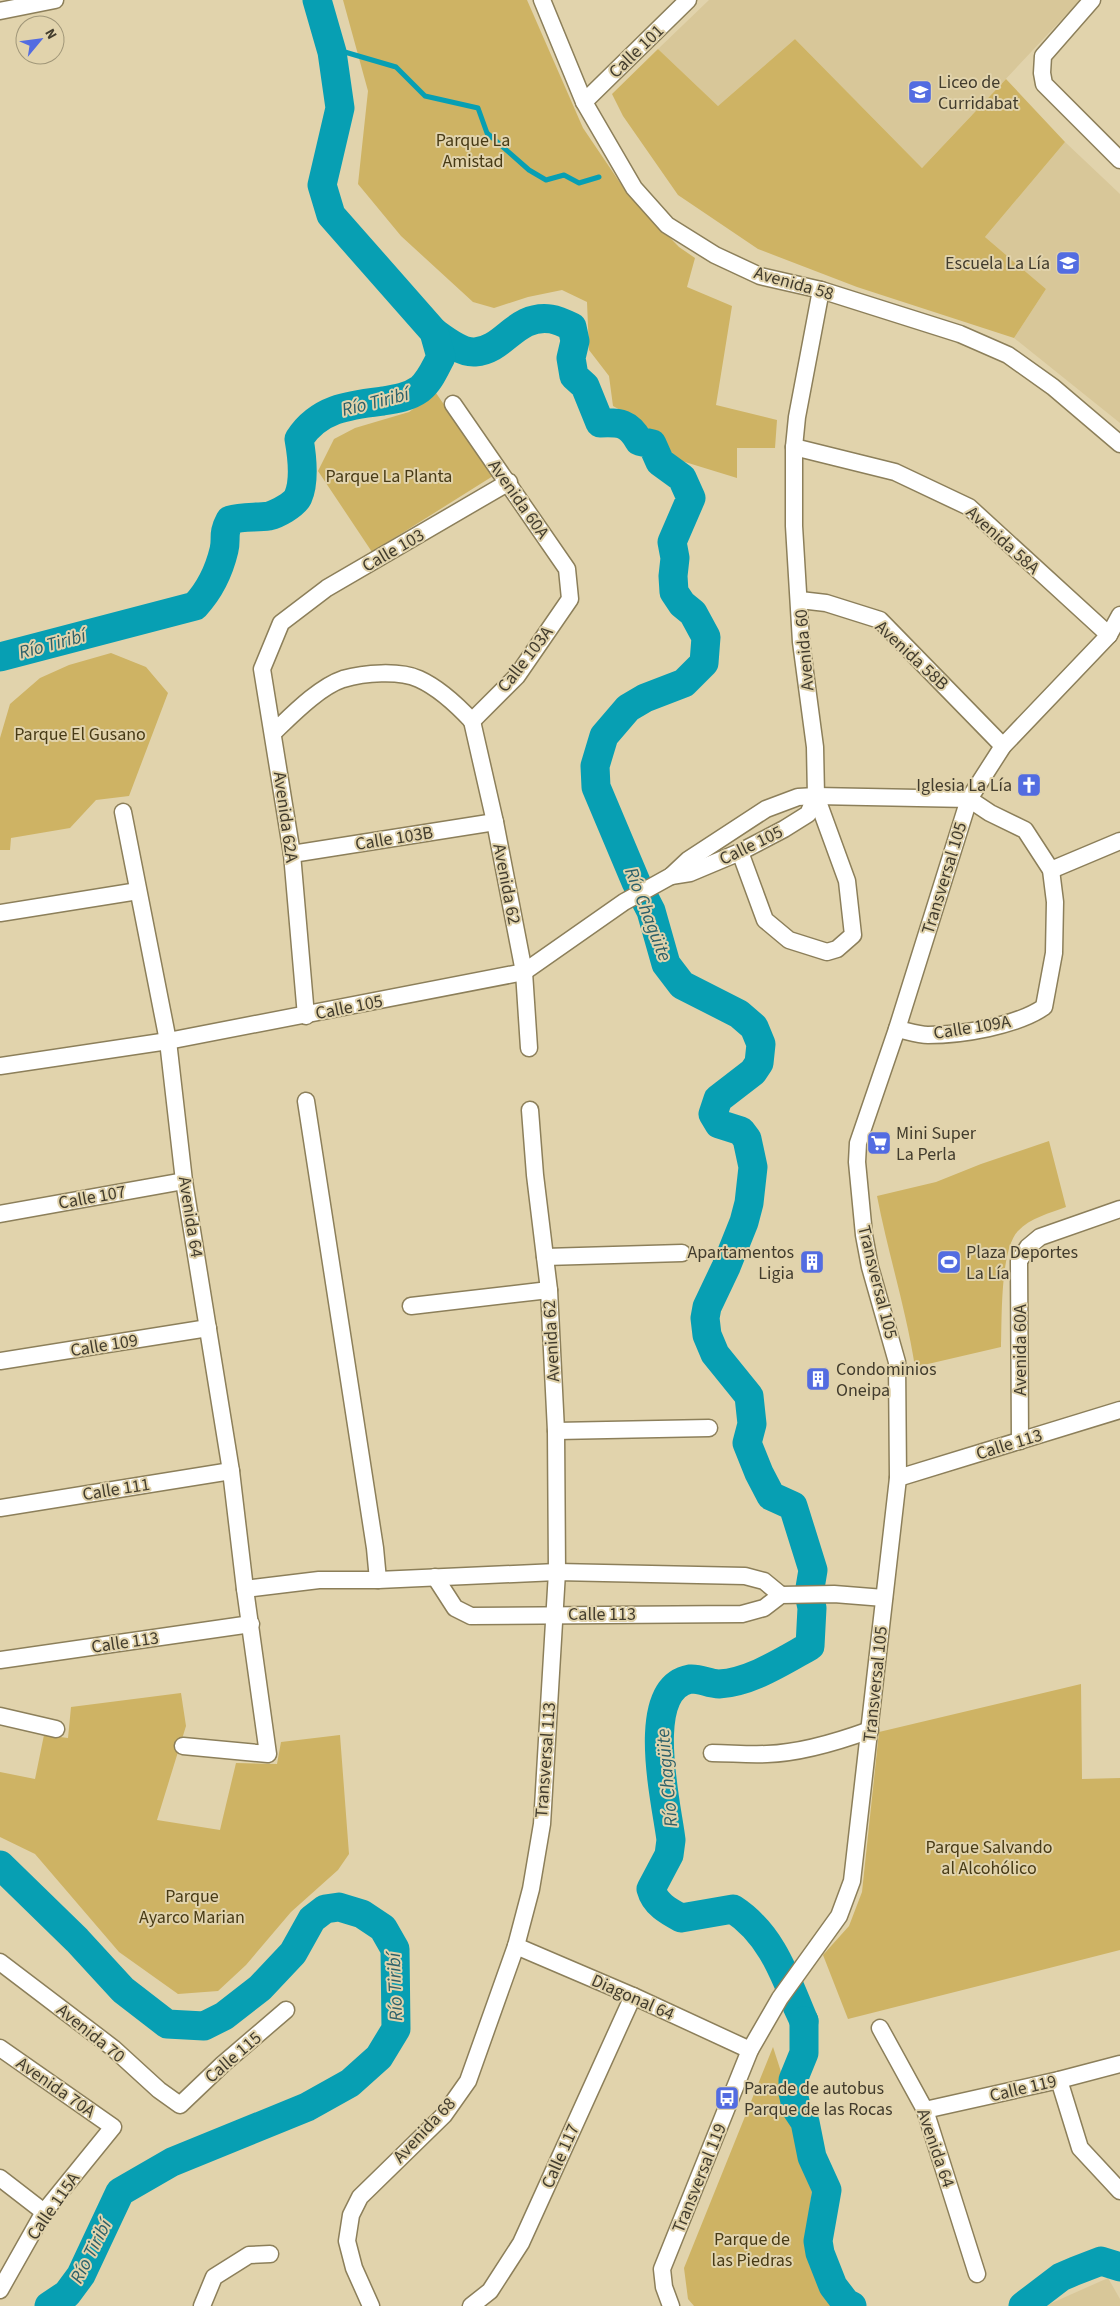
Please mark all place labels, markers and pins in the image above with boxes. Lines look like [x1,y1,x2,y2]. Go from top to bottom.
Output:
place label: Liceo de Curridabat [938,70,1019,116]
school or university icon: Liceo de Curridabat [907,79,933,105]
school or university icon: Escuela La Lía [1055,250,1081,276]
place label: Escuela La Lía [945,251,1050,276]
church icon: Iglesia La Lía [1016,772,1042,798]
place label: Iglesia La Lía [916,773,1012,798]
place label: Mini Super La Perla [896,1121,977,1167]
supermarket icon: Mini Super La Perla [866,1130,892,1156]
place label: Apartamentos Ligia [688,1240,794,1286]
place label: Plaza Deportes La Lía [966,1240,1078,1286]
building icon: Apartamentos Ligia [799,1249,825,1275]
sports icon: Plaza Deportes La Lía [936,1249,962,1275]
place label: Condominios Oneipa [836,1357,937,1403]
building icon: Condominios Oneipa [805,1366,831,1392]
place label: Parade de autobus Parque de las Rocas [744,2076,893,2122]
bus stop icon: Parade de autobus Parque de las Rocas [714,2085,740,2111]

